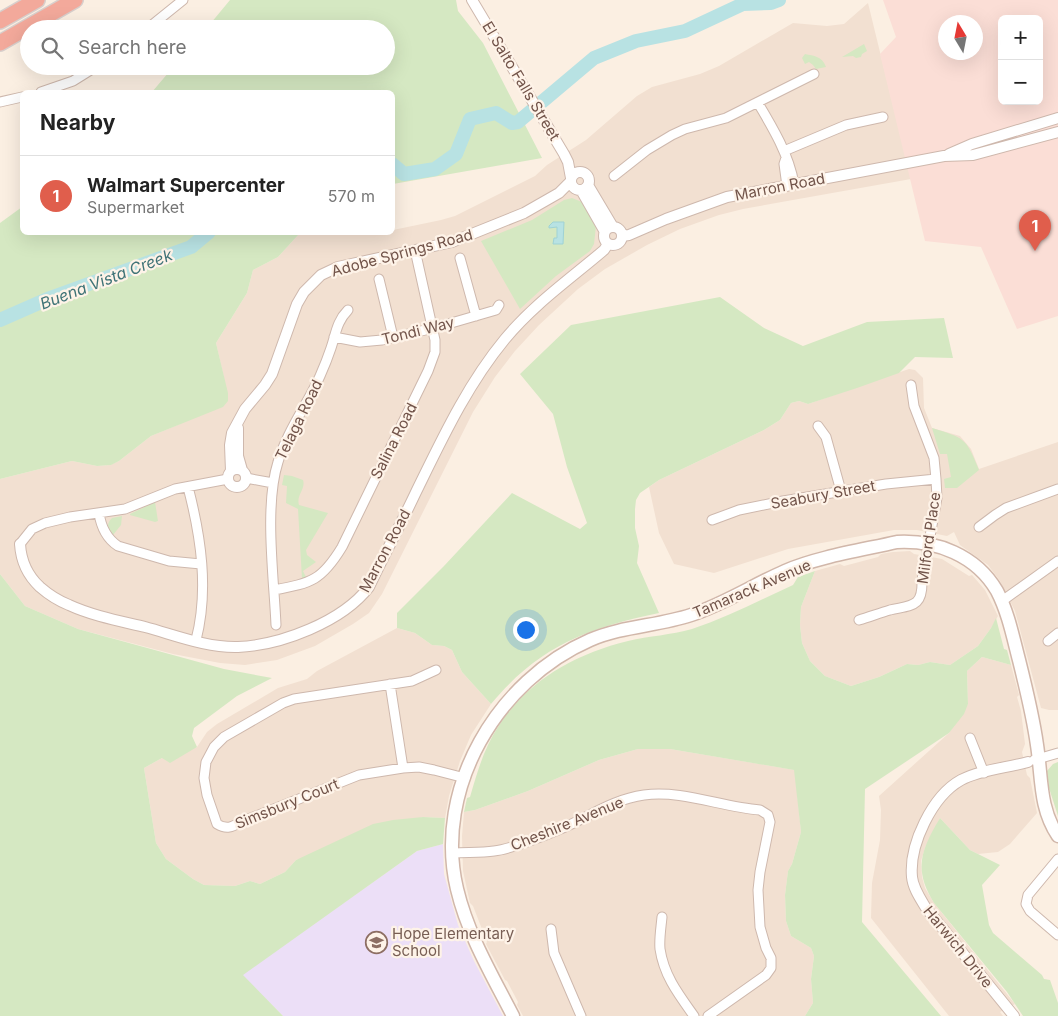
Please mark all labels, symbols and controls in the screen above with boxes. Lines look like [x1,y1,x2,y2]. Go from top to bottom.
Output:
north arrow [938,15,983,60]
map controls [998,15,1043,105]
button: + [998,15,1043,60]
street label: El Salto Falls Street [478,18,564,144]
search box [20,20,395,75]
icon: search [38,34,66,62]
text: Search here [78,36,187,59]
button: − [998,60,1043,105]
text: Nearby [40,110,115,135]
street label: Marron Road [733,168,827,205]
text: Walmart Supercenter [87,174,285,197]
text: 1 [53,186,59,206]
text: 570 m [328,186,375,206]
text: Supermarket [87,197,184,217]
pin: 1 [1019,210,1051,251]
street label: Adobe Springs Road [329,225,475,281]
water label: Buena Vista Creek [37,244,175,313]
street label: Tondi Way [380,312,457,349]
street label: Telaga Road [271,376,326,463]
street label: Salina Road [366,399,421,482]
street label: Seabury Street [769,476,877,513]
street label: Milford Place [913,491,944,585]
street label: Marron Road [355,506,414,596]
street label: Tamarack Avenue [690,555,814,622]
your location [513,617,539,643]
street label: Simsbury Court [232,774,342,833]
street label: Cheshire Avenue [508,792,626,855]
street label: Harwich Drive [919,902,997,992]
place label: Hope Elementary School [392,924,515,960]
school or university icon: Hope Elementary School [364,931,388,955]

